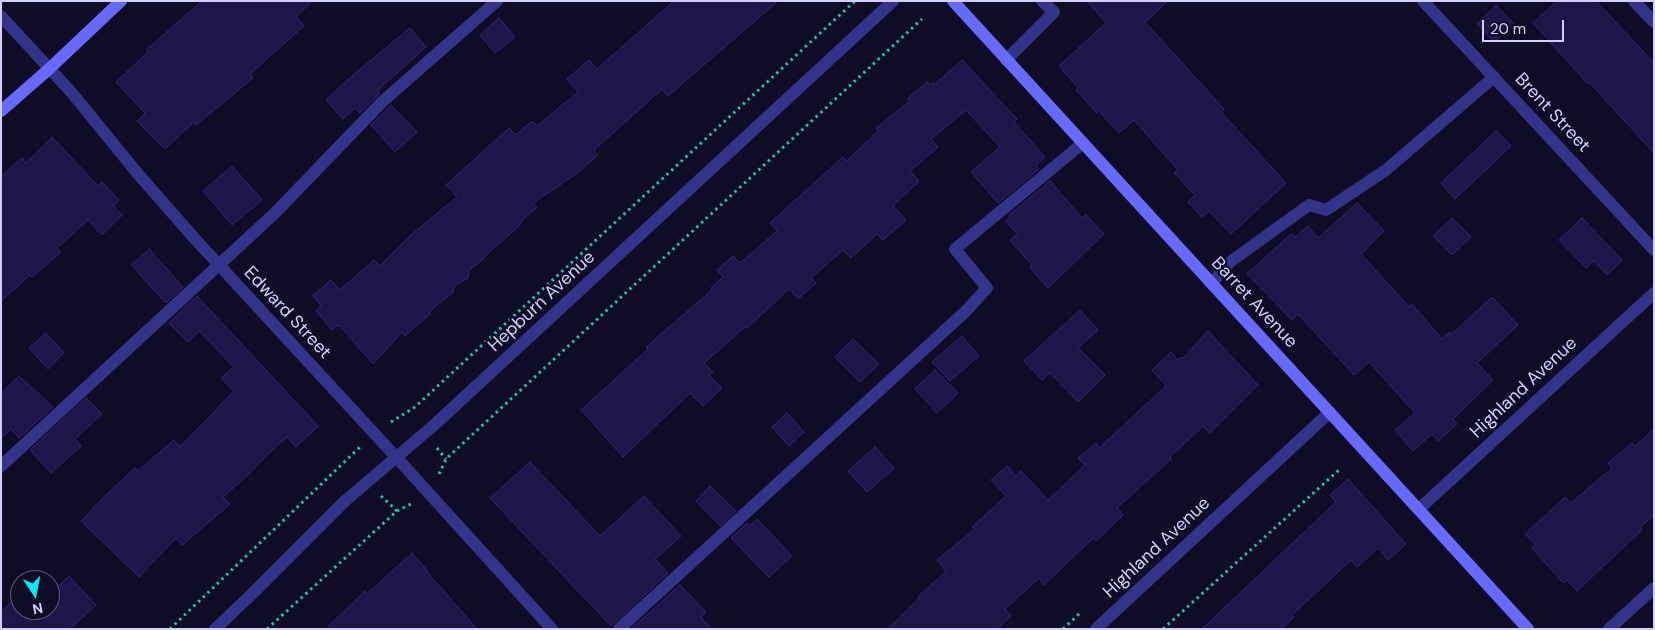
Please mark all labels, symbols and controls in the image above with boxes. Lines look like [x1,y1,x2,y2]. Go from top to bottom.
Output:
scale bar [1485,10,1568,42]
text: 20 m [1490,19,1526,39]
street label: Brent Street [1510,69,1594,157]
street label: Hepburn Avenue [484,247,600,357]
street label: Barret Avenue [1206,253,1302,353]
street label: Edward Street [239,262,335,364]
street label: Highland Avenue [1466,333,1582,443]
street label: Highland Avenue [1099,493,1215,603]
north arrow [10,570,60,620]
text: N [31,599,44,619]

